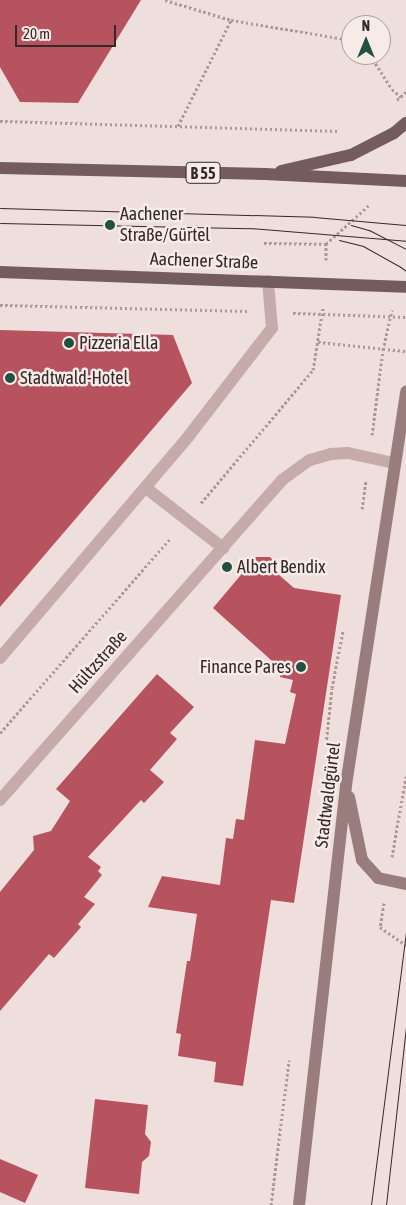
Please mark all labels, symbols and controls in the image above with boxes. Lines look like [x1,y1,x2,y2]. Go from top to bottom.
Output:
scale bar [18,15,119,47]
north arrow [341,15,391,65]
text: N [362,18,370,34]
text: 20 m [23,25,50,42]
road number: B 55 [186,160,220,187]
place label: Aachener Straße/Gürtel [120,204,210,246]
marker: Aachener Straße/Gürtel [104,219,116,231]
street label: Aachener Straße [150,248,258,274]
place label: Pizzeria Ella [79,332,158,354]
marker: Pizzeria Ella [63,337,75,349]
place label: Stadtwald-Hotel [20,367,128,389]
marker: Stadtwald-Hotel [4,372,16,384]
place label: Albert Bendix [237,556,325,578]
marker: Albert Bendix [221,561,233,573]
street label: Hültzstraße [64,626,132,698]
place label: Finance Pares [200,656,291,678]
marker: Finance Pares [295,661,307,673]
street label: Stadtwaldgürtel [311,741,345,849]

